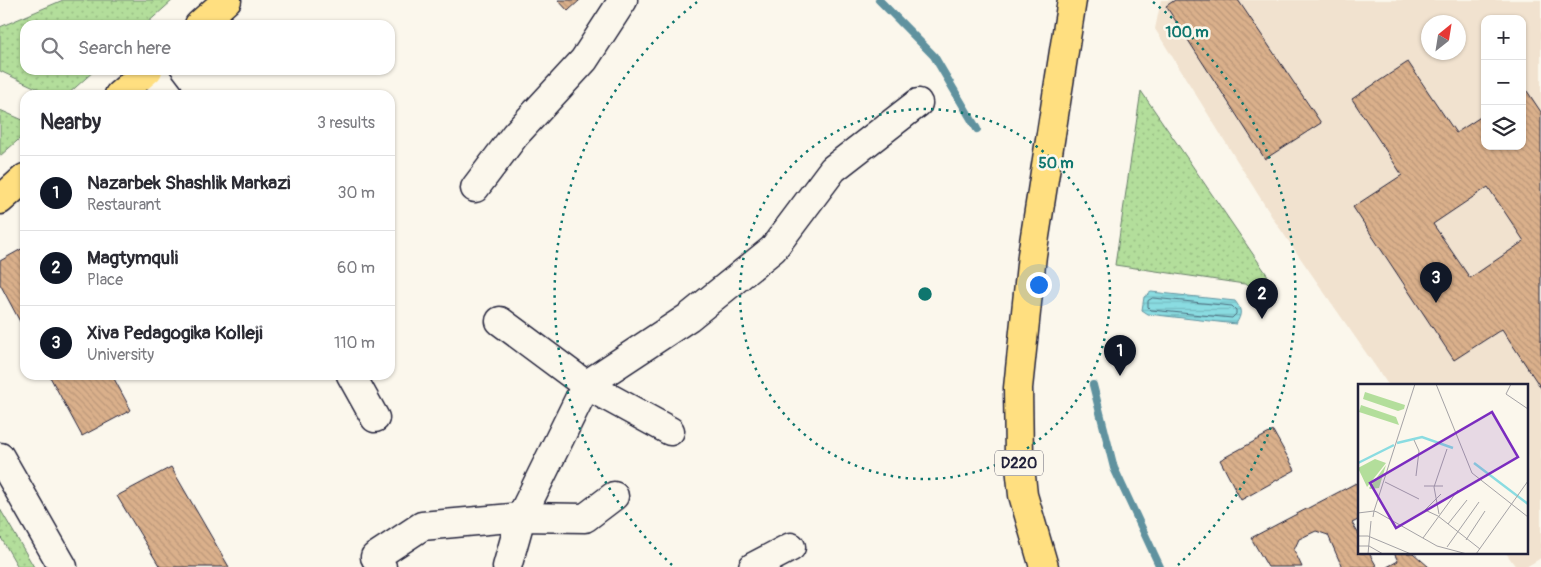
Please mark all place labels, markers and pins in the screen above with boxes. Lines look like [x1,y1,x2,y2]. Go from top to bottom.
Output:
pin: 3 [1420,262,1452,303]
pin: 2 [1246,278,1278,319]
centre of rings [916,285,934,303]
pin: 1 [1104,335,1136,376]

